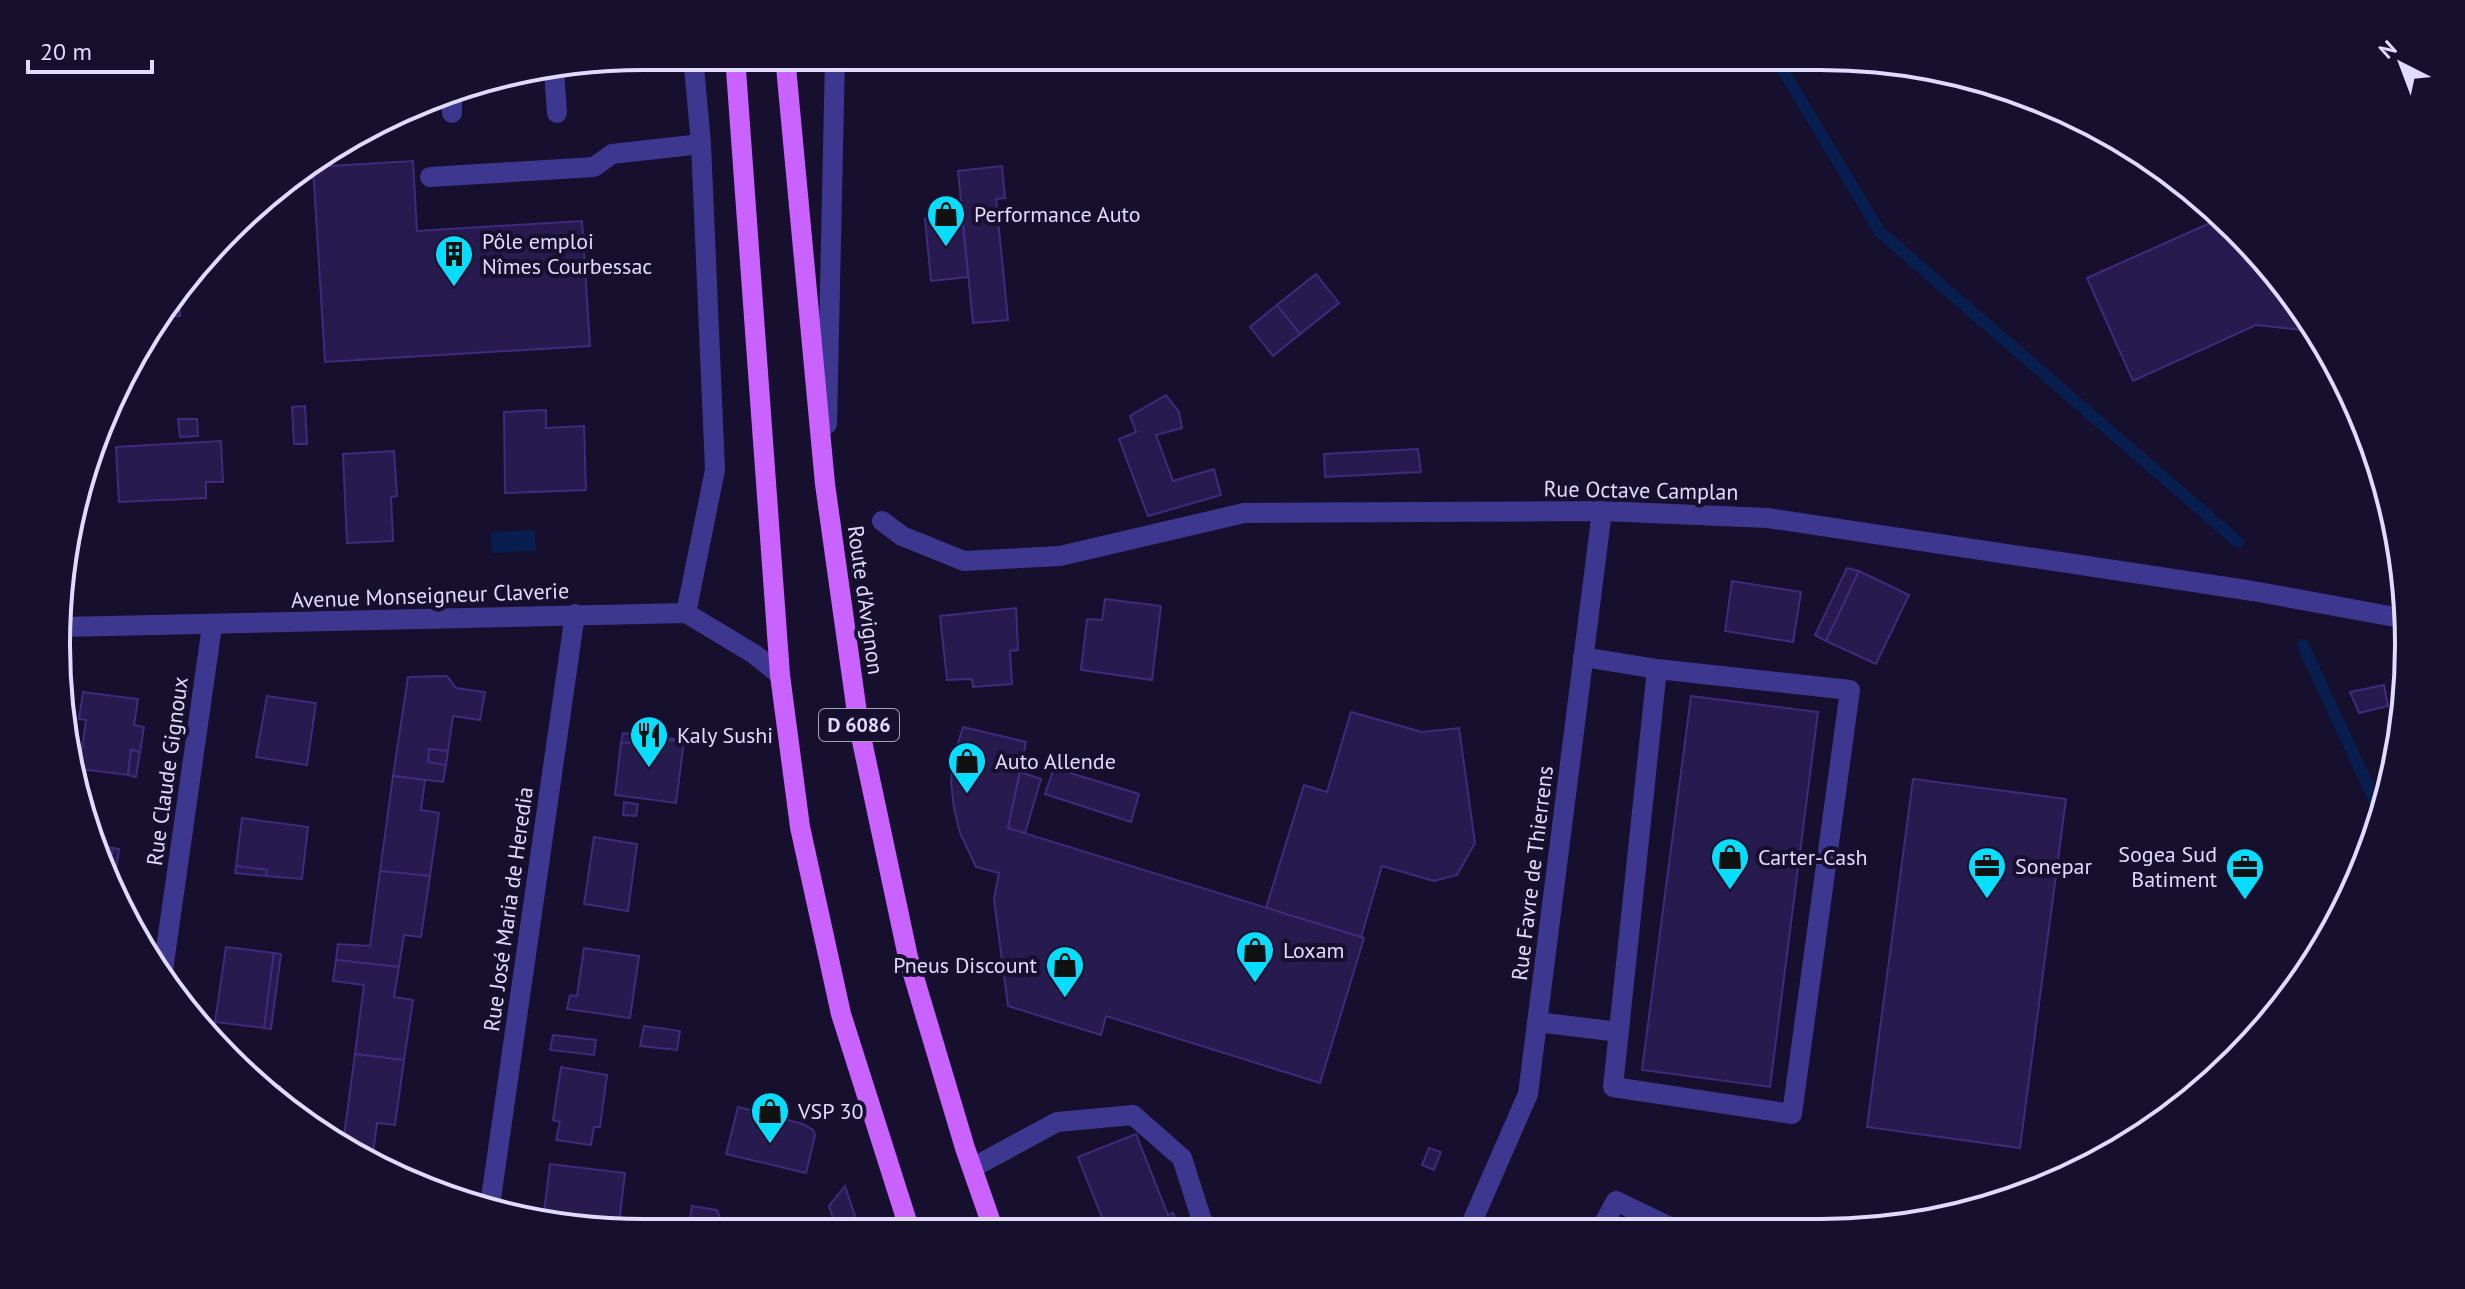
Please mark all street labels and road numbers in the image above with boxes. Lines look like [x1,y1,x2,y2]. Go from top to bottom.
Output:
street label: Rue Octave Camplan [1543,474,1739,506]
street label: Route d'Avignon [842,524,890,676]
street label: Avenue Monseigneur Claverie [290,576,570,614]
street label: Rue Claude Gignoux [140,675,194,867]
road number: D 6086 [819,709,899,741]
street label: Rue Favre de Thierrens [1505,764,1559,982]
street label: Rue José Maria de Heredia [477,785,539,1033]

